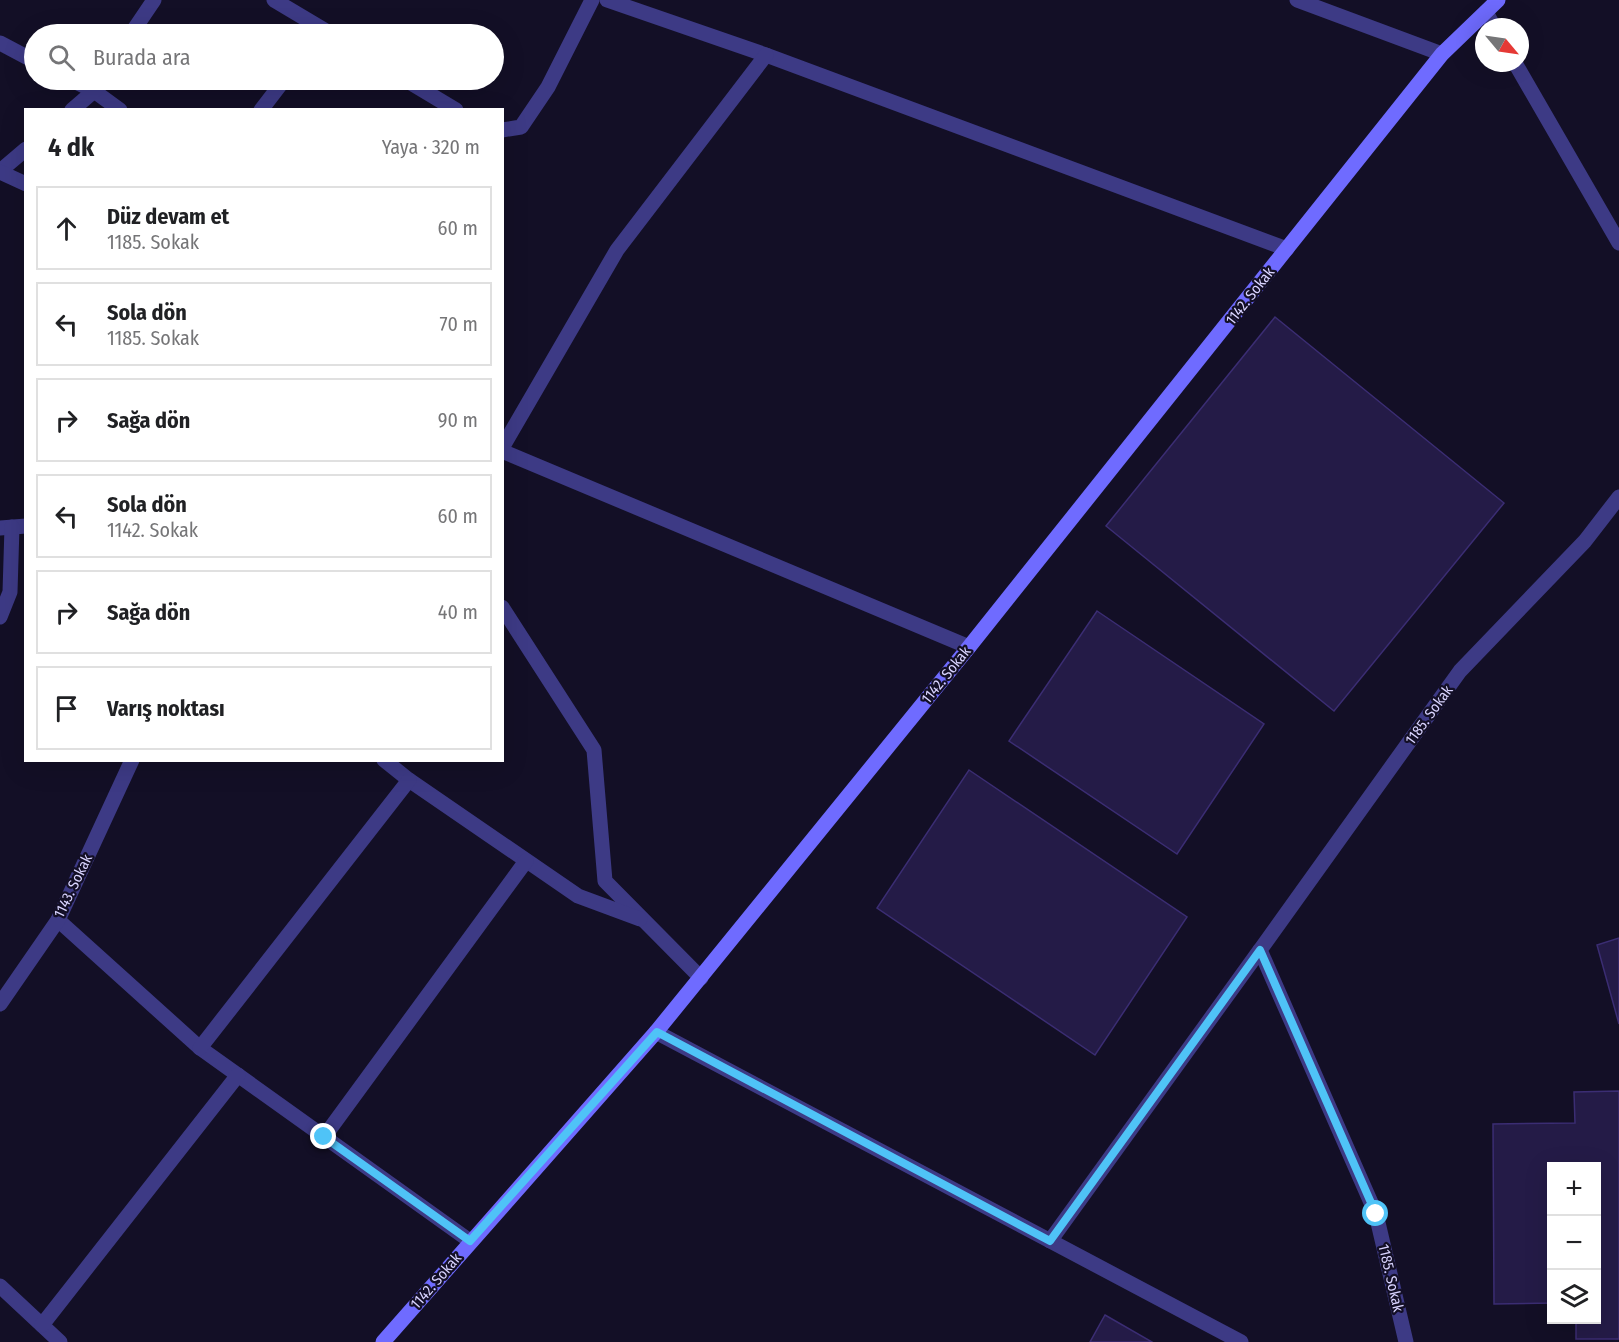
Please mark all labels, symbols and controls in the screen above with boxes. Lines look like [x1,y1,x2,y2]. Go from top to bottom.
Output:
north arrow [1475,18,1529,72]
search box [24,24,504,90]
icon: search [45,41,78,74]
text: Burada ara [93,44,191,71]
text: 4 dk [48,132,94,163]
text: Yaya · 320 m [382,135,480,159]
text: Düz devam et [107,203,229,230]
icon: ahead [50,212,83,245]
text: 60 m [438,216,478,240]
text: 1185. Sokak [107,230,199,254]
street label: 1142. Sokak [1222,264,1278,328]
text: Sola dön [107,299,187,326]
icon: left [50,308,83,341]
text: 70 m [440,312,478,336]
text: 1185. Sokak [107,326,199,350]
icon: right [50,404,83,437]
text: Sağa dön [107,407,190,434]
text: 90 m [438,408,478,432]
text: Sola dön [107,491,187,518]
icon: left [50,500,83,533]
text: 60 m [438,504,478,528]
text: 1142. Sokak [107,518,198,542]
icon: right [50,596,83,629]
text: Sağa dön [107,599,190,626]
text: 40 m [438,600,478,624]
street label: 1142. Sokak [918,643,974,707]
street label: 1185. Sokak [1401,682,1457,748]
icon: arrive [50,692,83,725]
text: Varış noktası [107,695,225,722]
street label: 1143. Sokak [50,851,96,921]
route end [310,1123,336,1149]
map controls [1547,1162,1601,1324]
button: + [1547,1162,1601,1216]
route start [1362,1200,1388,1226]
button: − [1547,1216,1601,1270]
street label: 1185. Sokak [1374,1242,1408,1314]
street label: 1142. Sokak [407,1249,465,1313]
button: layers [1547,1270,1601,1324]

